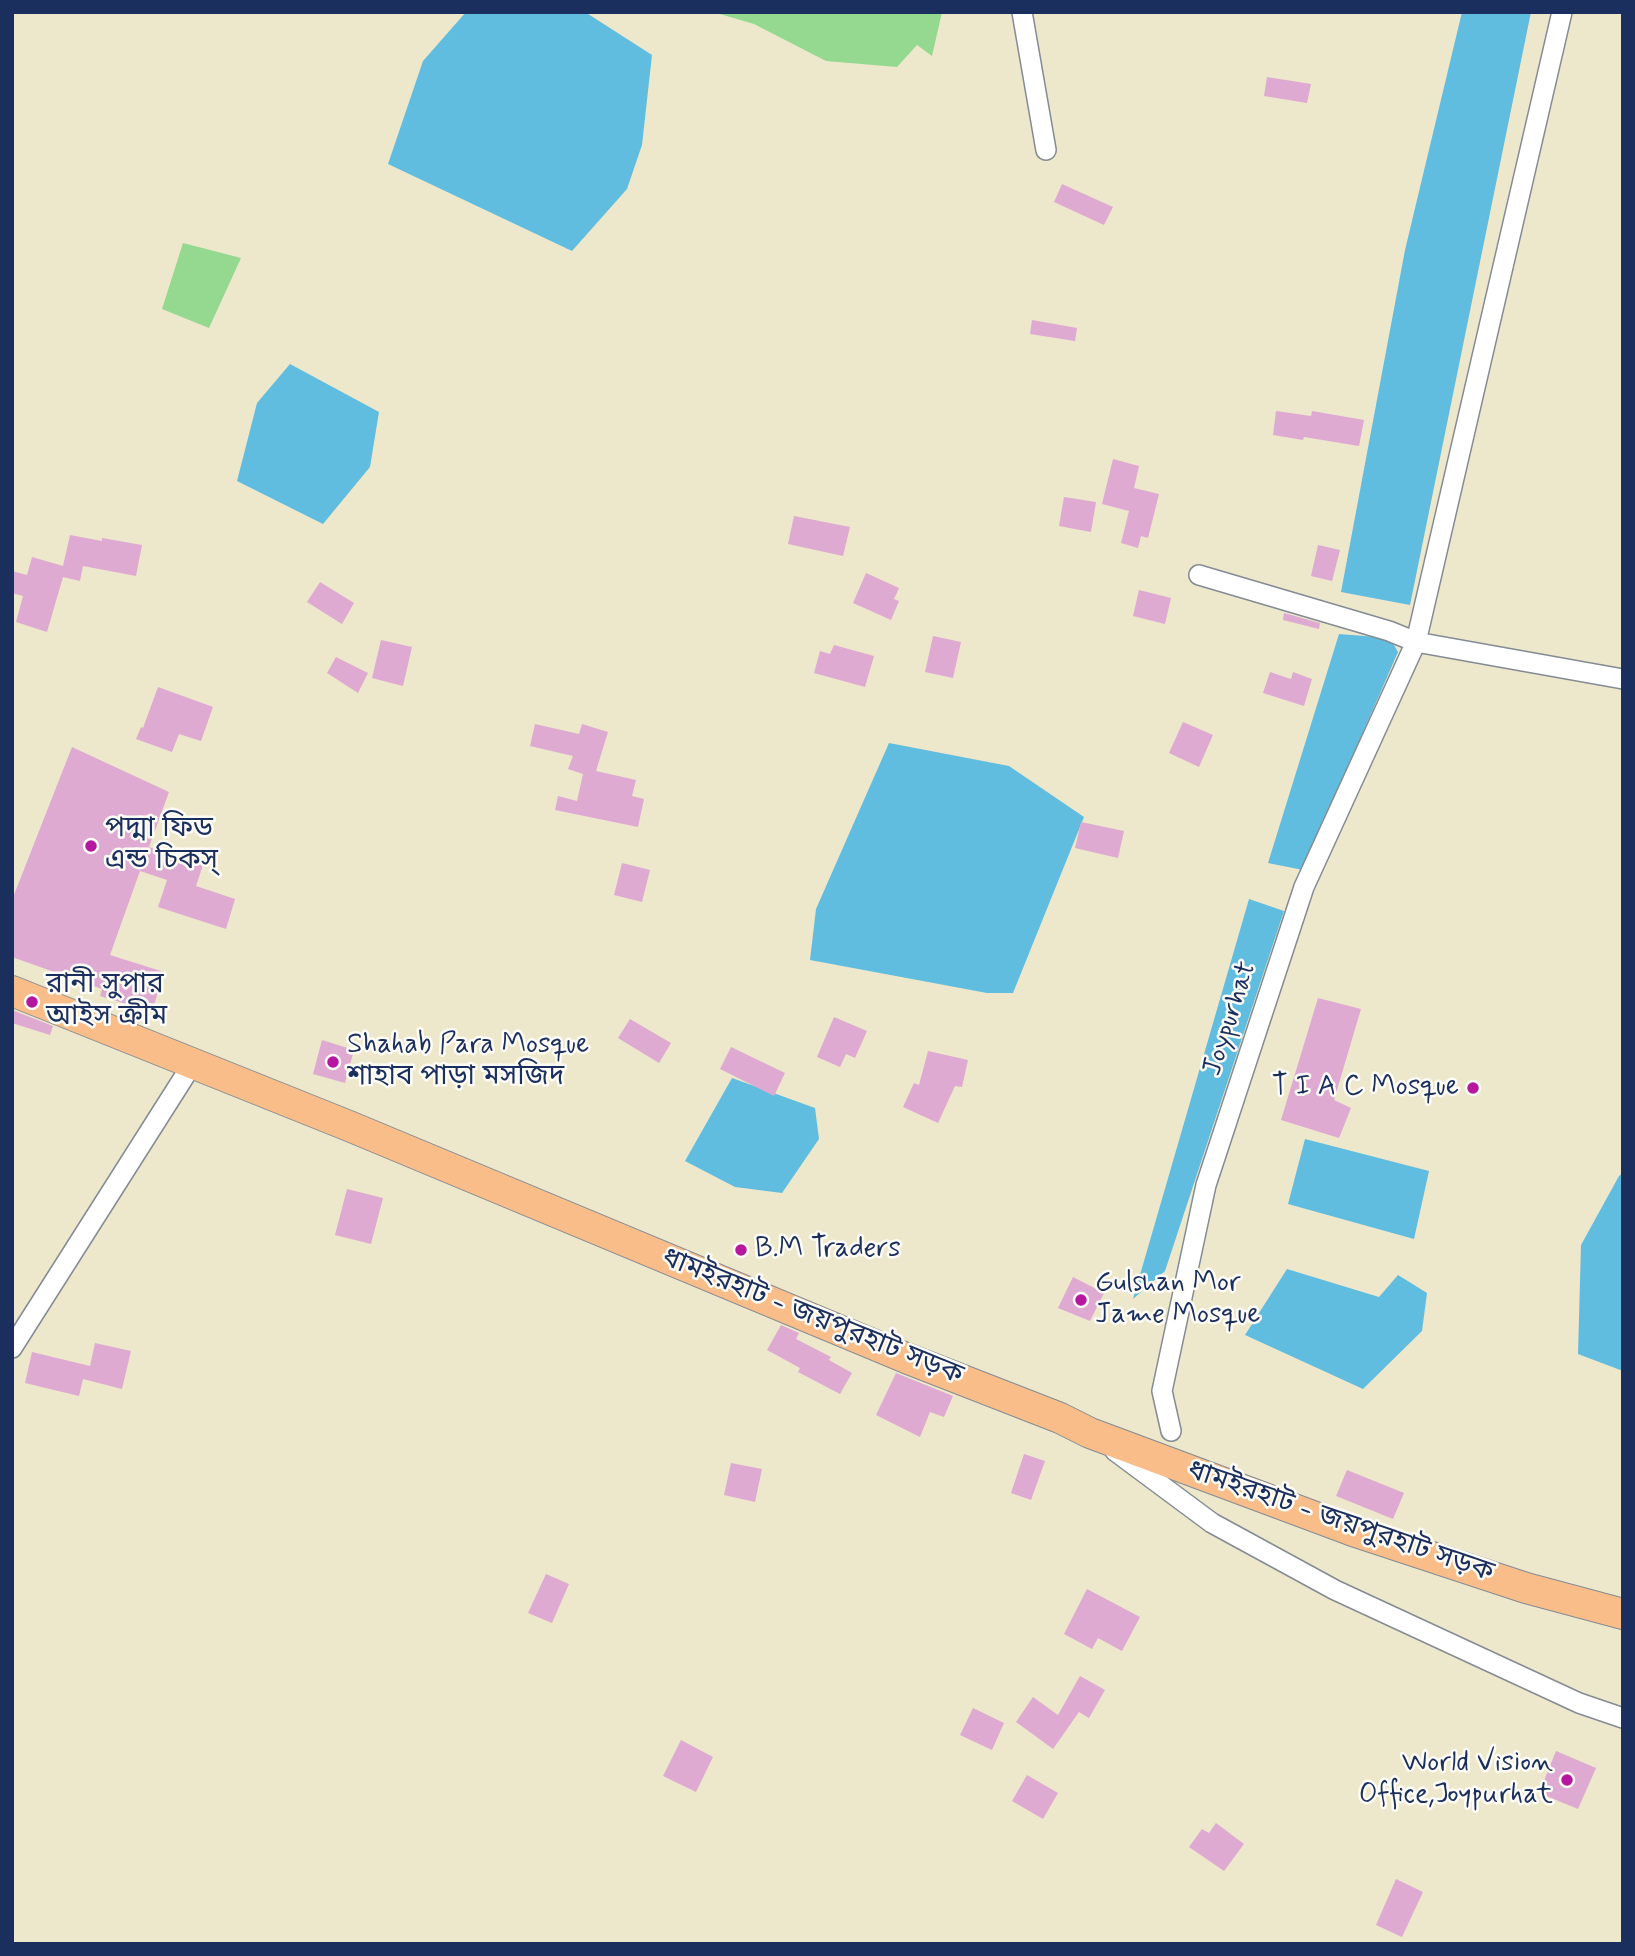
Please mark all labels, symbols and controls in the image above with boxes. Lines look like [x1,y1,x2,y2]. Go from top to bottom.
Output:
place label: পদ্মা ফিড এন্ড চিকস্‌ [105,813,218,879]
marker: পদ্মা ফিড এন্ড চিকস্‌ [83,838,99,854]
street label: Joypurhat [1197,958,1265,1080]
place label: রানী সুপার আইস ক্রীম [46,969,167,1035]
marker: রানী সুপার আইস ক্রীম [24,994,40,1010]
place label: Shahab Para Mosque শাহাব পাড়া মসজিদ [347,1029,589,1095]
marker: Shahab Para Mosque শাহাব পাড়া মসজিদ [325,1054,341,1070]
place label: T I A C Mosque [1272,1071,1459,1105]
marker: T I A C Mosque [1465,1080,1481,1096]
place label: B.M Traders [755,1233,901,1267]
street label: ধামইরহাট - জয়পুরহাট সড়ক [656,1242,968,1394]
marker: B.M Traders [733,1242,749,1258]
place label: Gulshan Mor Jame Mosque [1095,1267,1260,1333]
marker: Gulshan Mor Jame Mosque [1073,1292,1089,1308]
street label: ধামইরহাট - জয়পুরহাট সড়ক [1182,1455,1498,1591]
place label: World Vision Office,Joypurhat [1359,1747,1553,1813]
marker: World Vision Office,Joypurhat [1559,1772,1575,1788]

